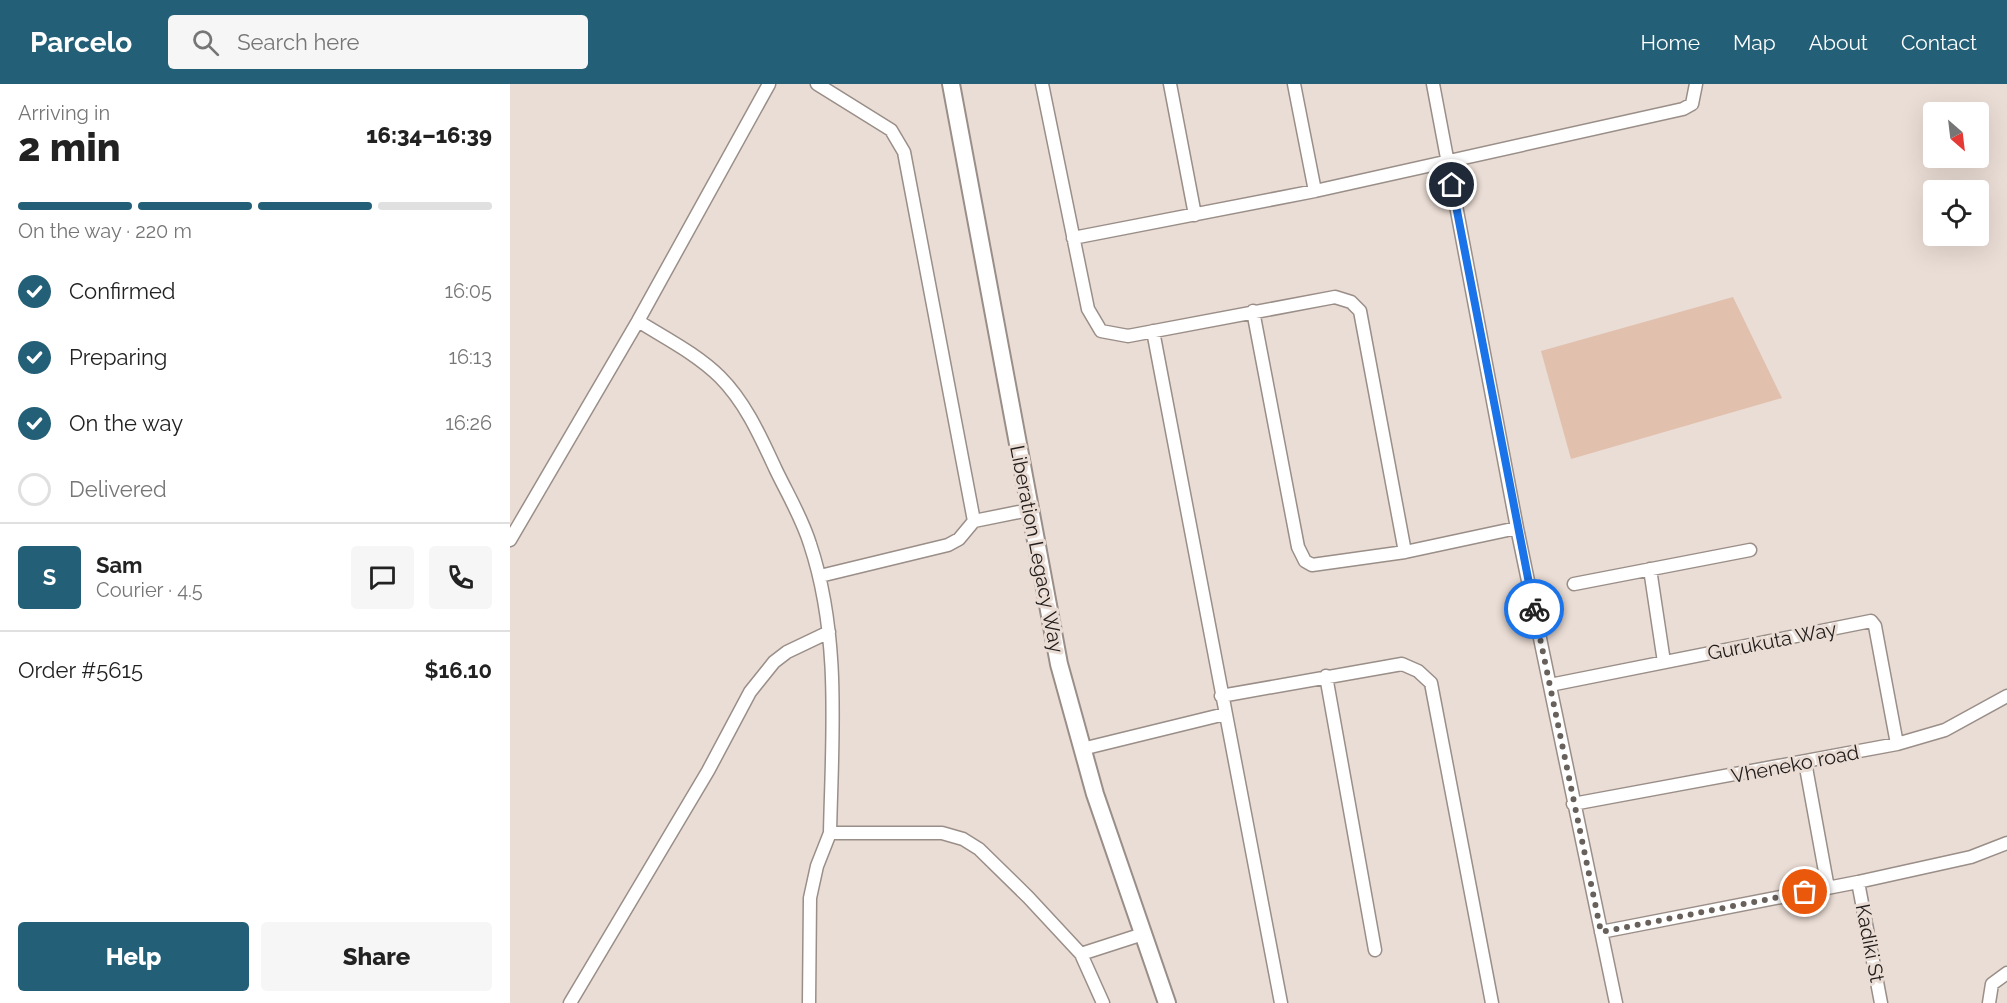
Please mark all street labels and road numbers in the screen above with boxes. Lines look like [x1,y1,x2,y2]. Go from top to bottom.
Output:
street label: Liberation Legacy Way [1005,443,1069,655]
street label: Gurukuta Way [1705,617,1839,665]
street label: Vheneko road [1729,740,1861,788]
street label: Kadiki St [1851,902,1889,984]

